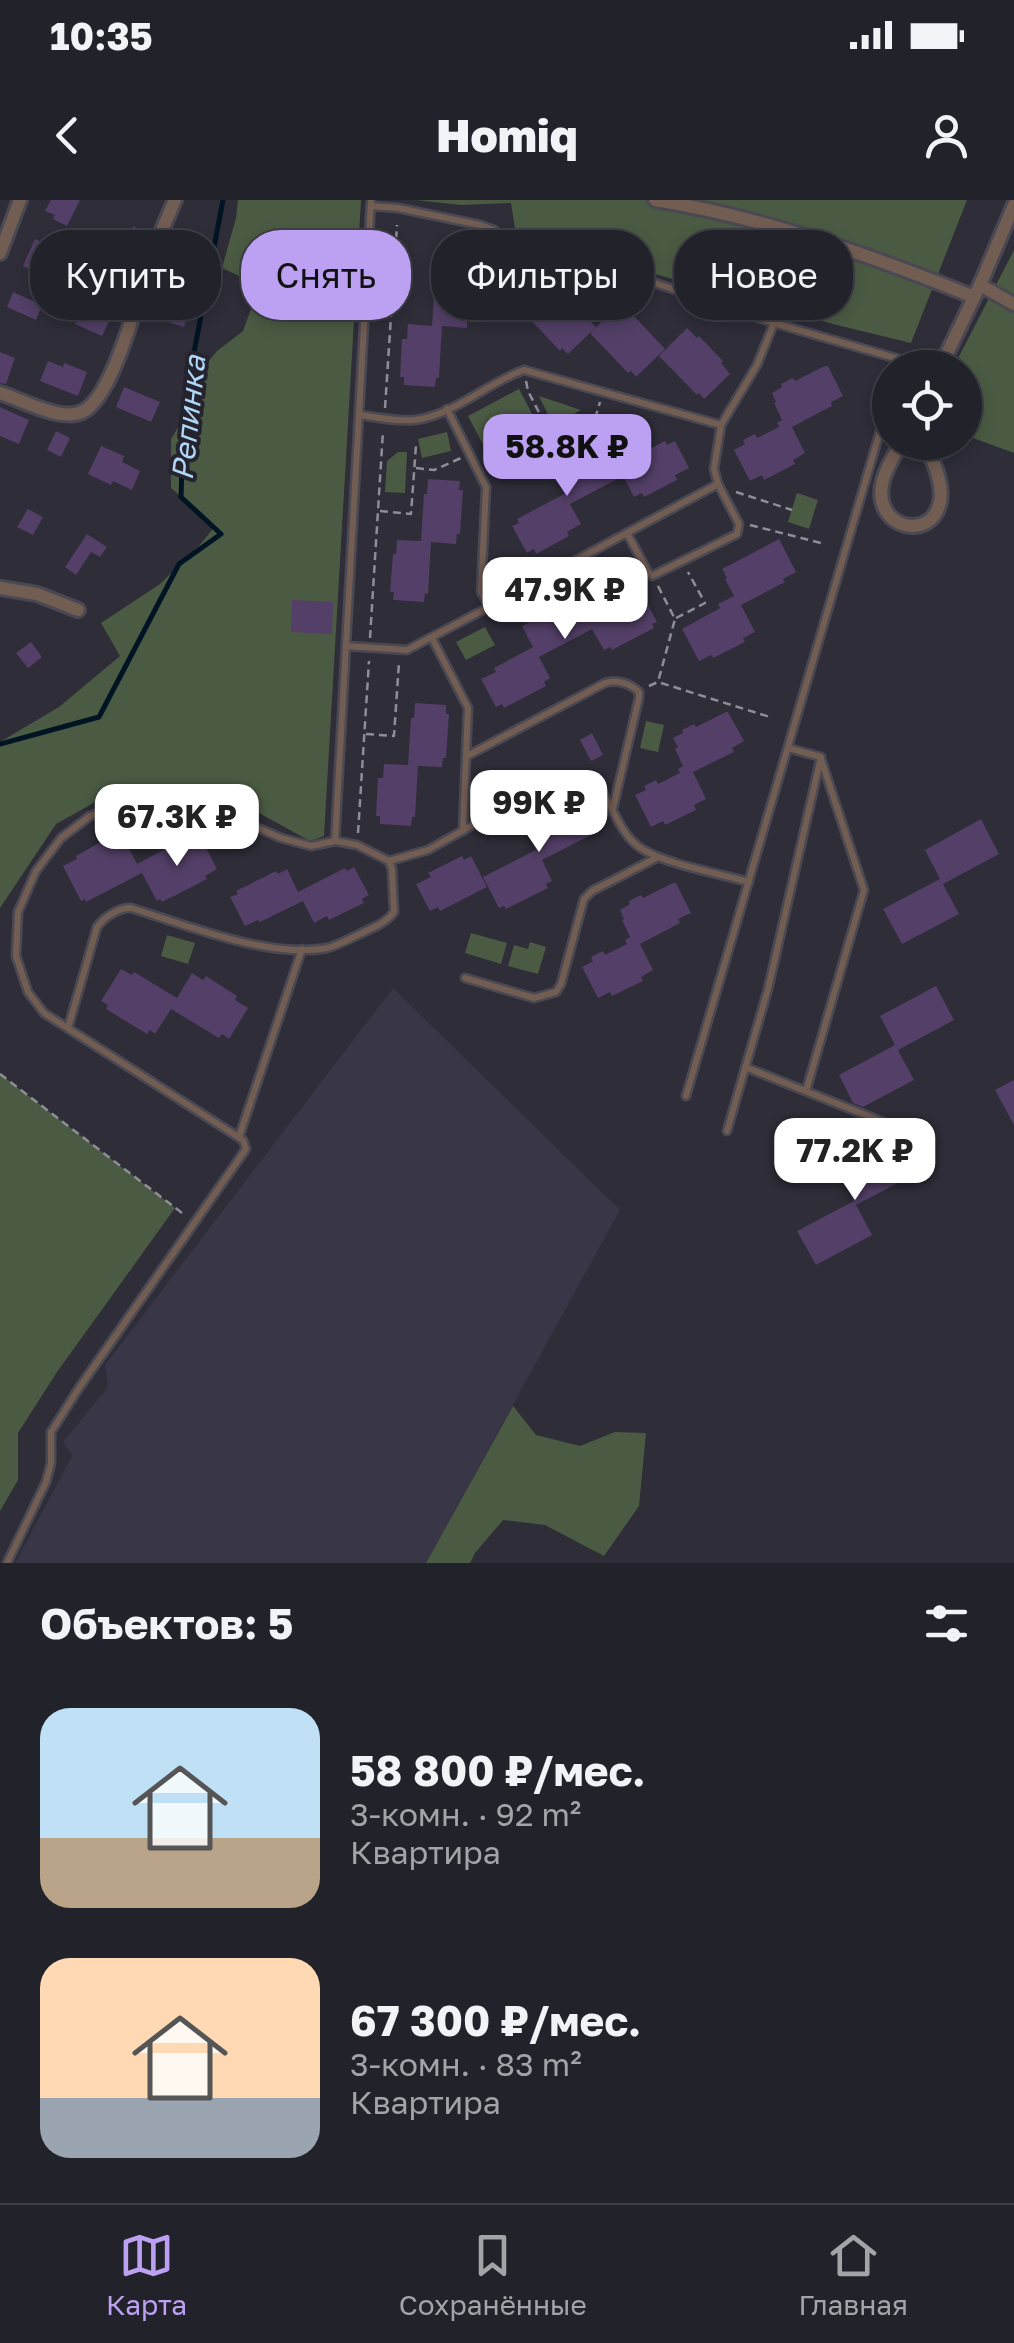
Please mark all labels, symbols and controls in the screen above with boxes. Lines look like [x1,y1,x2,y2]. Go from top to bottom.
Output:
text: 10:35 [50,13,153,58]
icon: back [40,108,95,163]
text: Homiq [436,108,578,162]
icon: person [919,108,974,163]
chip: Купить [30,230,221,320]
chip: Снять [241,230,411,320]
chip: Фильтры [431,230,654,320]
chip: Новое [674,230,853,320]
map controls [872,350,982,460]
button: locate [872,350,982,460]
water label: Репинка [164,353,213,482]
pin: 58.8K ₽ [475,414,659,499]
text: 58.8K ₽ [505,427,629,465]
pin: 47.9K ₽ [473,557,657,642]
text: 47.9K ₽ [505,570,625,608]
pin: 99K ₽ [469,770,609,855]
text: 99K ₽ [492,783,586,821]
pin: 67.3K ₽ [85,784,269,869]
text: 67.3K ₽ [117,797,237,835]
pin: 77.2K ₽ [763,1118,947,1203]
text: 77.2K ₽ [796,1131,914,1169]
icon: filters [919,1596,974,1651]
text: Объектов: 5 [40,1598,293,1648]
text: 58 800 ₽/мес. [350,1745,645,1795]
icon: home [120,1748,240,1868]
text: 3-комн. · 92 m² [350,1795,581,1833]
text: Квартира [350,1833,501,1871]
text: 67 300 ₽/мес. [350,1995,641,2045]
icon: home [120,1998,240,2118]
text: 3-комн. · 83 m² [350,2045,582,2083]
text: Квартира [350,2083,501,2121]
tab: Карта [106,2228,187,2321]
tab: Сохранённые [399,2228,587,2321]
tab: Главная [799,2228,908,2321]

